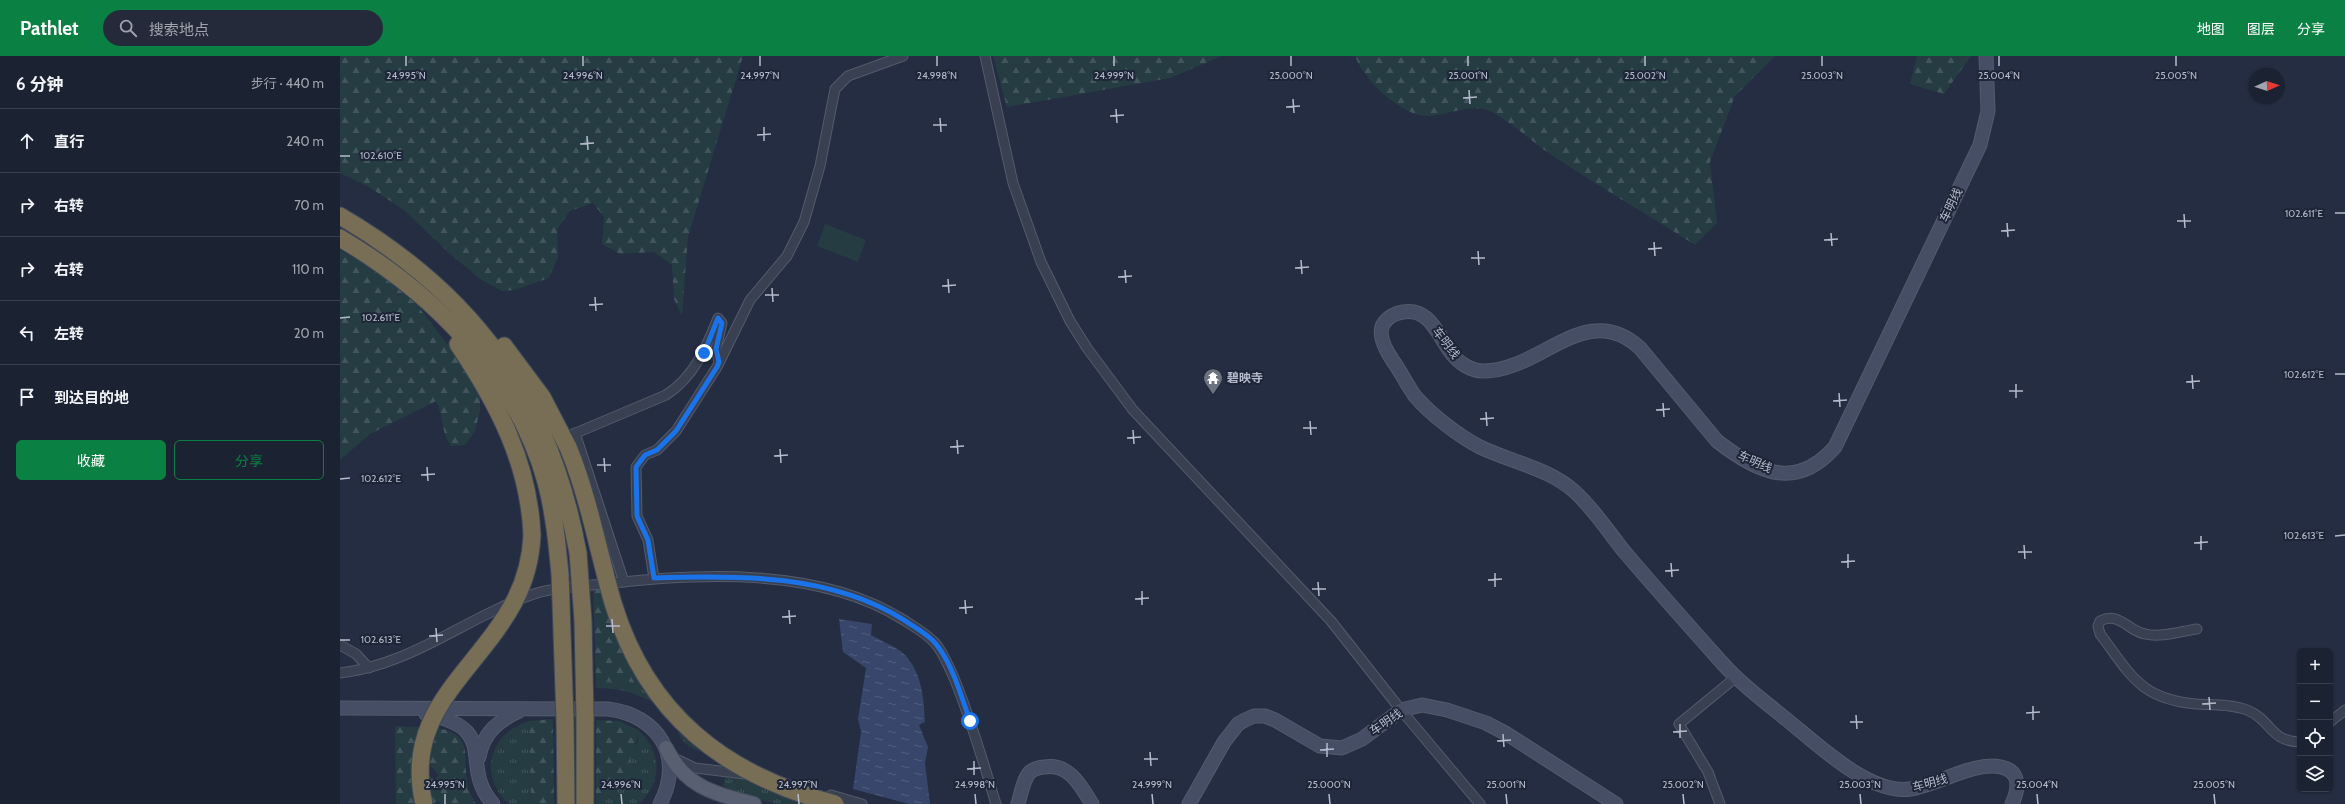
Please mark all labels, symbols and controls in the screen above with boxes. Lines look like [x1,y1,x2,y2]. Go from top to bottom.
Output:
search box [103,10,383,46]
text: Pathlet [20,17,79,40]
icon: search [117,17,139,39]
text: 地图 [2197,20,2225,38]
text: 图层 [2247,20,2275,38]
text: 分享 [2297,20,2325,38]
text: 搜索地点 [149,21,209,39]
north arrow [2249,68,2285,104]
text: 24.995°N [386,69,426,82]
text: 24.996°N [563,69,603,82]
text: 24.997°N [740,69,780,82]
text: 24.998°N [917,69,957,82]
text: 24.999°N [1094,69,1134,82]
text: 25.000°N [1269,69,1313,82]
text: 25.001°N [1448,69,1488,82]
text: 25.002°N [1624,69,1666,82]
text: 25.003°N [1801,69,1843,82]
text: 25.004°N [1978,69,2020,82]
text: 25.005°N [2155,69,2197,82]
text: 6 分钟 [16,74,63,94]
text: 步行 · 440 m [251,75,324,91]
icon: ahead [16,130,38,152]
text: 直行 [54,133,84,151]
text: 240 m [286,133,324,149]
text: 102.610°E [360,149,402,162]
street label: 车明线 [1936,185,1965,224]
icon: right [16,194,38,216]
text: 右转 [54,197,84,215]
text: 70 m [294,197,324,213]
text: 102.611°E [2285,207,2324,220]
icon: right [16,258,38,280]
text: 右转 [54,261,84,279]
text: 110 m [292,261,324,277]
text: 102.611°E [362,311,401,324]
icon: left [16,322,38,344]
street label: 车明线 [1430,324,1463,362]
text: 左转 [54,325,84,343]
text: 20 m [294,325,324,341]
route end [695,344,713,362]
temple icon: 碧映寺 [1202,367,1224,395]
text: 102.612°E [2284,368,2325,381]
place label: 碧映寺 [1227,370,1263,385]
icon: arrive [16,386,38,408]
text: 到达目的地 [54,389,129,407]
button: 收藏 [16,440,166,480]
button: 分享 [174,440,324,480]
street label: 车明线 [1736,447,1775,476]
text: 102.612°E [361,472,402,485]
text: 102.613°E [2284,529,2325,542]
text: 102.613°E [361,633,402,646]
map controls [2297,648,2333,792]
button: + [2297,648,2333,684]
button: − [2297,684,2333,720]
street label: 车明线 [1367,705,1405,738]
route start [961,712,979,730]
button: locate [2297,720,2333,756]
button: layers [2297,756,2333,792]
street label: 车明线 [1911,771,1949,794]
text: 24.995°N [425,778,465,791]
text: 24.996°N [601,778,641,791]
text: 24.997°N [778,778,818,791]
text: 24.998°N [955,778,995,791]
text: 24.999°N [1132,778,1172,791]
text: 25.000°N [1307,778,1351,791]
text: 25.001°N [1486,778,1526,791]
text: 25.002°N [1662,778,1704,791]
text: 25.003°N [1839,778,1881,791]
text: 25.004°N [2016,778,2058,791]
text: 25.005°N [2193,778,2235,791]

